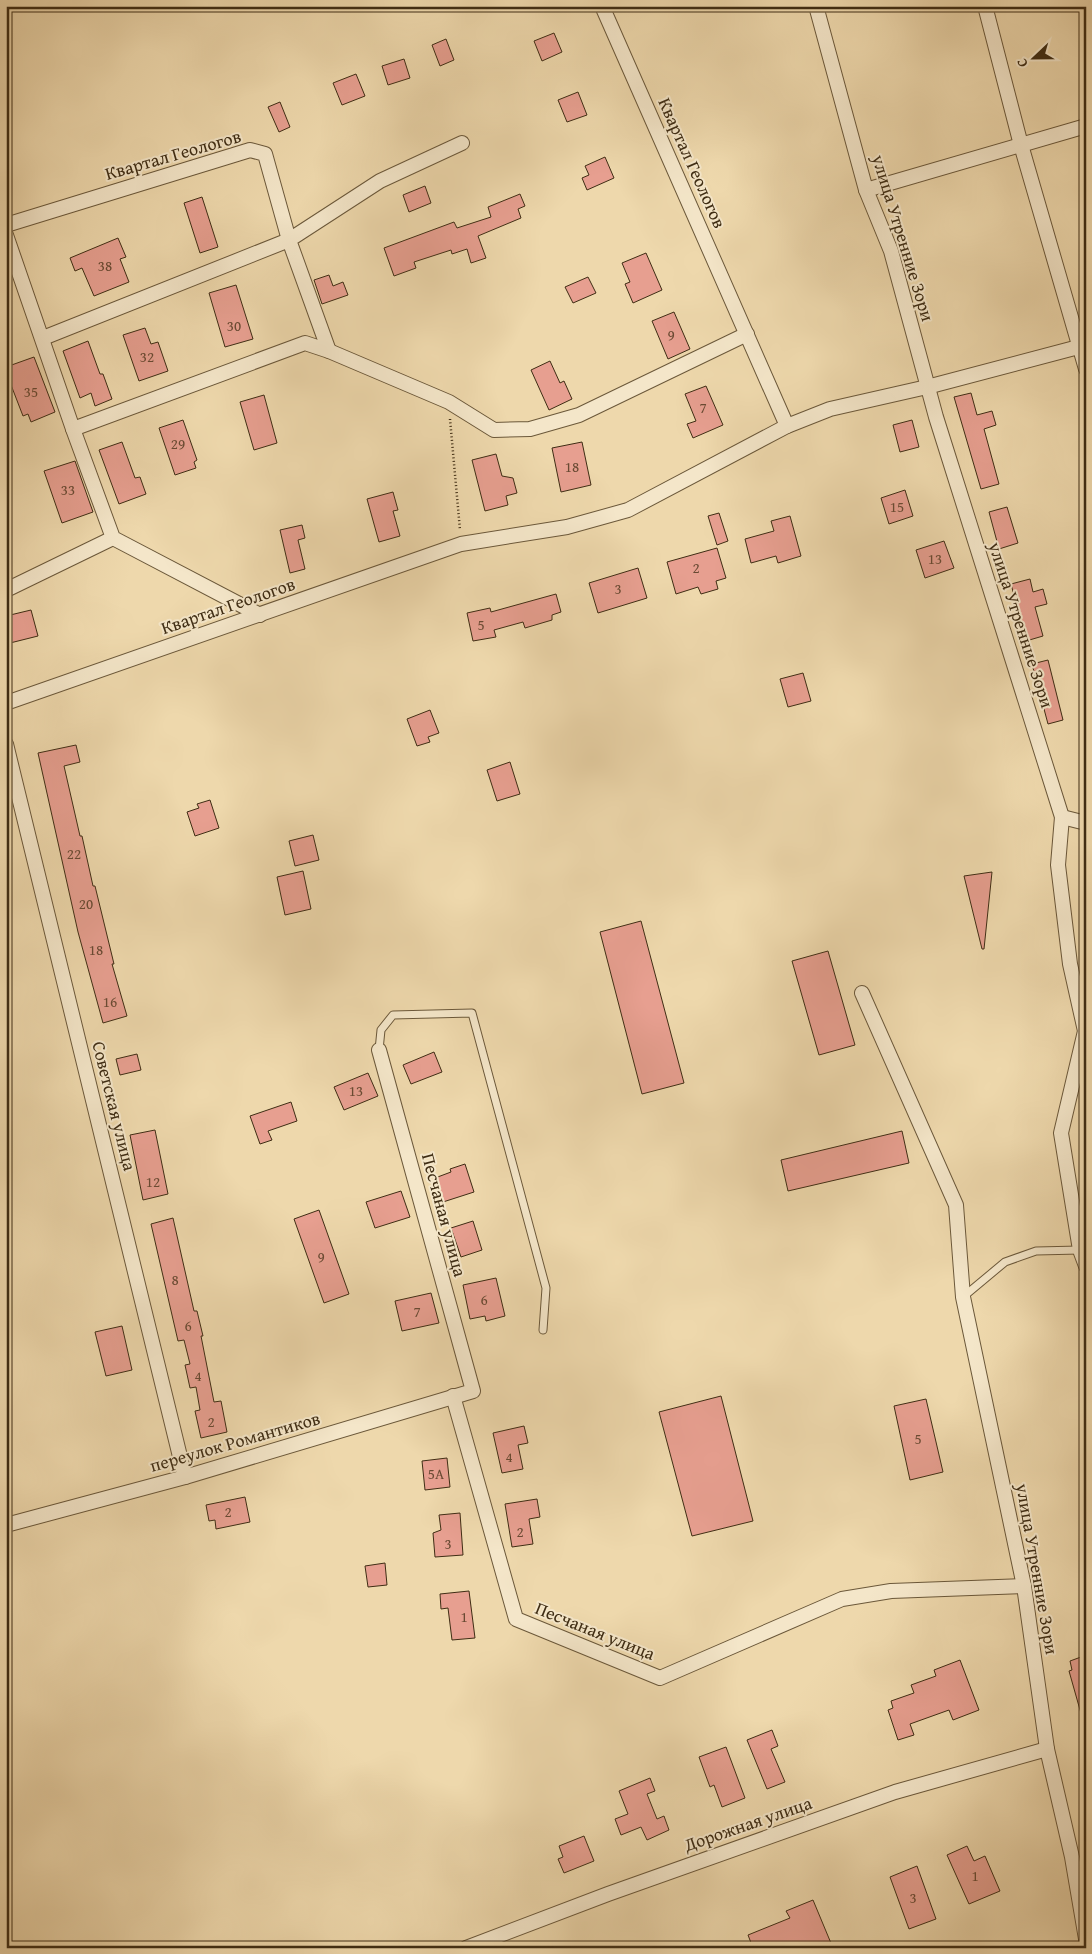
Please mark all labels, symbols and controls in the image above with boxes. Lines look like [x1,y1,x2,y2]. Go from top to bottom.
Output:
north arrow [1010,32,1060,82]
text: С [1011,55,1033,70]
street label: Квартал Геологов [652,93,733,233]
street label: Квартал Геологов [102,122,244,187]
street label: улица Утренние Зори [865,150,942,325]
house number: 38 [98,255,112,276]
house number: 30 [227,315,241,336]
house number: 9 [667,324,675,345]
house number: 32 [140,346,154,367]
house number: 35 [24,381,38,402]
house number: 7 [699,397,707,418]
house number: 29 [171,433,185,454]
house number: 18 [565,456,579,477]
house number: 33 [61,479,75,500]
house number: 15 [890,496,904,517]
street label: улица Утренние Зори [982,537,1061,712]
house number: 13 [928,548,942,569]
house number: 2 [692,557,700,578]
street label: Квартал Геологов [157,570,299,641]
house number: 3 [614,578,622,599]
house number: 5 [477,614,485,635]
house number: 22 [67,843,81,864]
house number: 20 [79,893,93,914]
house number: 18 [89,939,103,960]
house number: 16 [103,991,117,1012]
street label: Советская улица [85,1038,144,1174]
house number: 13 [349,1080,363,1101]
street label: Песчаная улица [415,1150,474,1280]
house number: 12 [146,1171,160,1192]
house number: 9 [317,1246,325,1267]
house number: 8 [171,1269,179,1290]
house number: 6 [480,1289,488,1310]
house number: 7 [413,1301,421,1322]
house number: 6 [184,1315,192,1336]
house number: 4 [194,1365,202,1386]
street label: переулок Романтиков [147,1404,323,1479]
house number: 2 [207,1411,215,1432]
house number: 5 [914,1428,922,1449]
house number: 4 [505,1446,513,1467]
house number: 5А [428,1463,444,1484]
street label: улица Утренние Зори [1009,1480,1066,1657]
house number: 2 [224,1501,232,1522]
house number: 2 [516,1521,524,1542]
house number: 3 [444,1533,452,1554]
street label: Песчаная улица [531,1594,659,1667]
house number: 1 [460,1606,468,1627]
street label: Дорожная улица [679,1789,816,1858]
house number: 1 [971,1865,979,1886]
house number: 3 [909,1887,917,1908]

